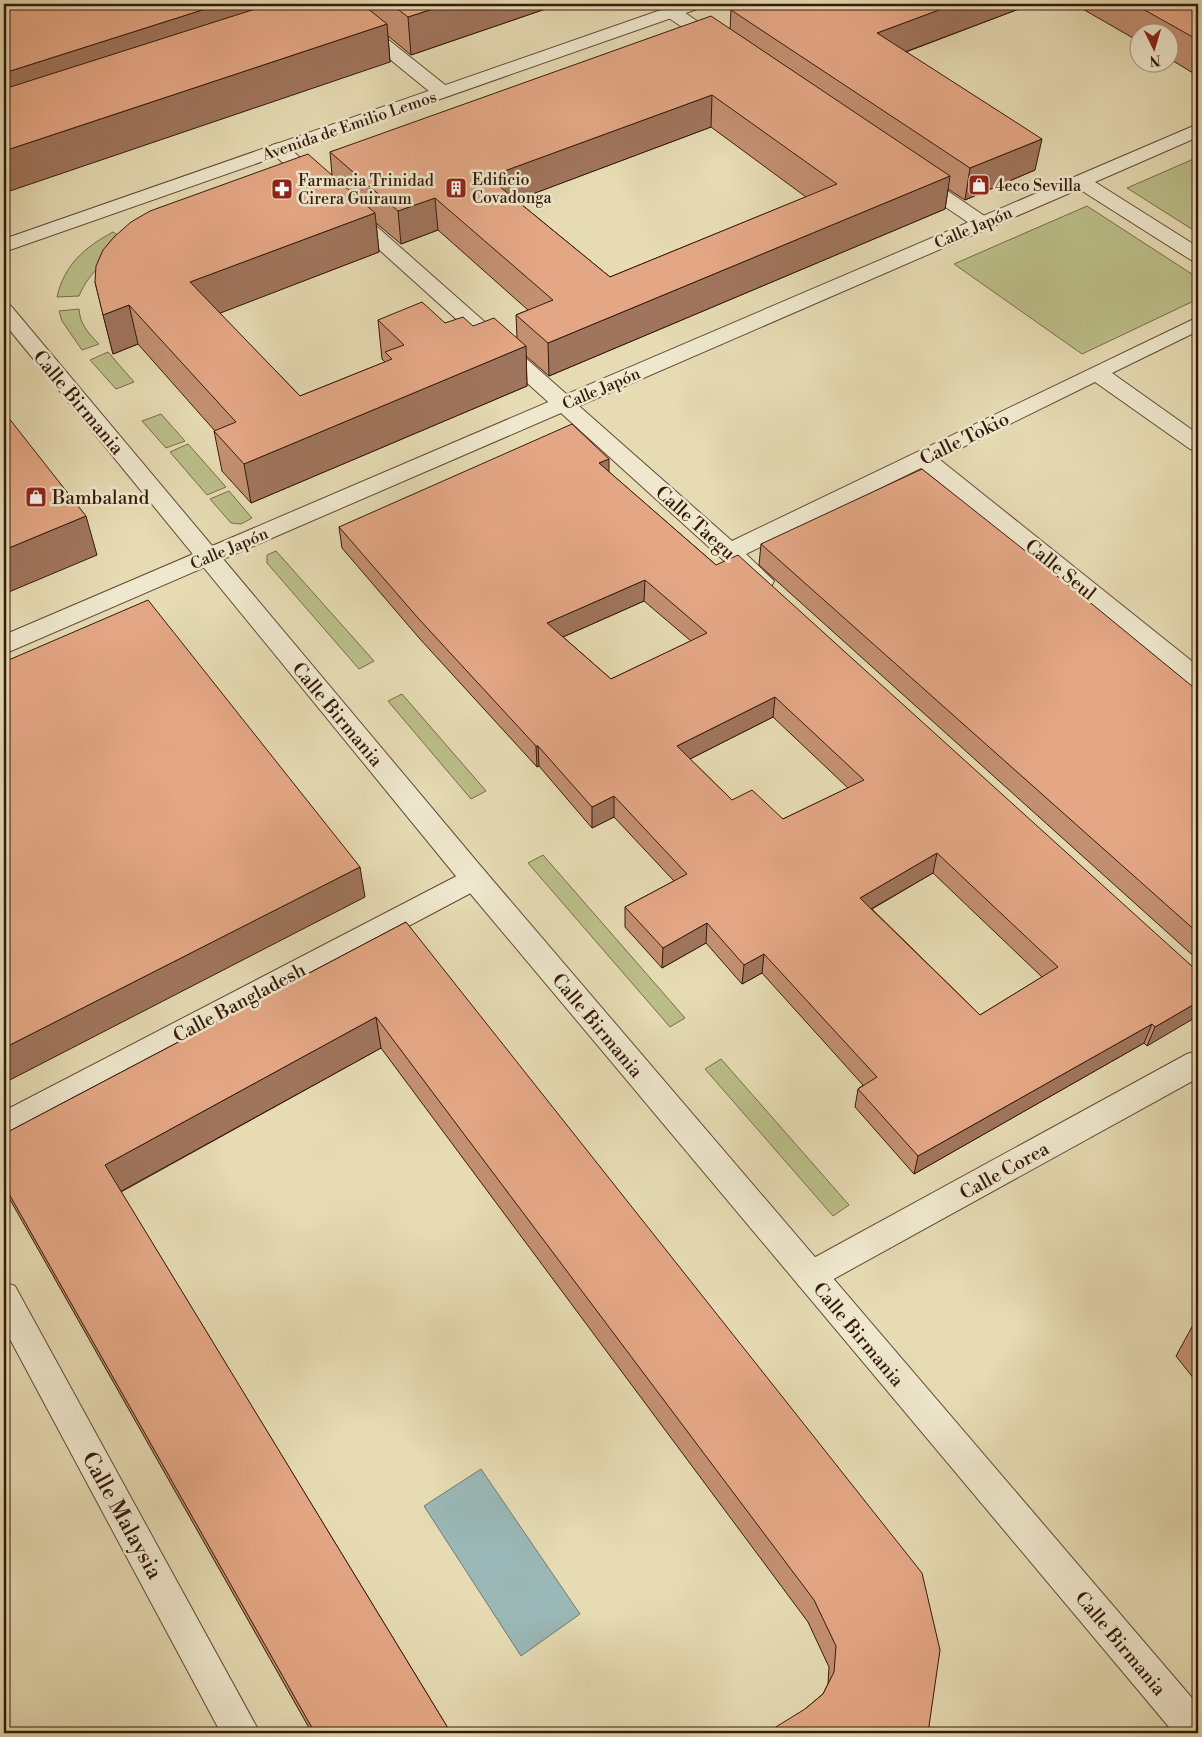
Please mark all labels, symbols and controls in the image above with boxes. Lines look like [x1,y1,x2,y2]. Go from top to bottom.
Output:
north arrow [1130,22,1180,72]
text: N [1149,51,1161,69]
street label: Avenida de Emilio Lemos [259,87,439,166]
place label: Edificio Covadonga [472,170,553,208]
place label: Farmacia Trinidad Cirera Guiraum [298,171,434,209]
shop icon: 4eco Sevilla [967,173,991,197]
building icon: Edificio Covadonga [444,176,468,200]
place label: 4eco Sevilla [995,176,1082,196]
pharmacy icon: Farmacia Trinidad Cirera Guiraum [270,177,294,201]
street label: Calle Japón [931,202,1016,253]
street label: Calle Birmania [28,345,129,460]
street label: Calle Japón [559,363,644,414]
street label: Calle Tokio [916,407,1013,471]
street label: Calle Taegu [650,481,740,565]
shop icon: Bambaland [24,485,48,509]
place label: Bambaland [51,486,150,510]
street label: Calle Japón [187,523,272,574]
street label: Calle Seul [1020,534,1101,606]
street label: Calle Birmania [287,657,388,772]
street label: Calle Bangladesh [169,958,310,1048]
street label: Calle Birmania [547,968,648,1083]
street label: Calle Corea [956,1136,1054,1205]
street label: Calle Birmania [808,1277,909,1392]
street label: Calle Malaysia [76,1447,168,1585]
street label: Calle Birmania [1070,1586,1171,1701]

